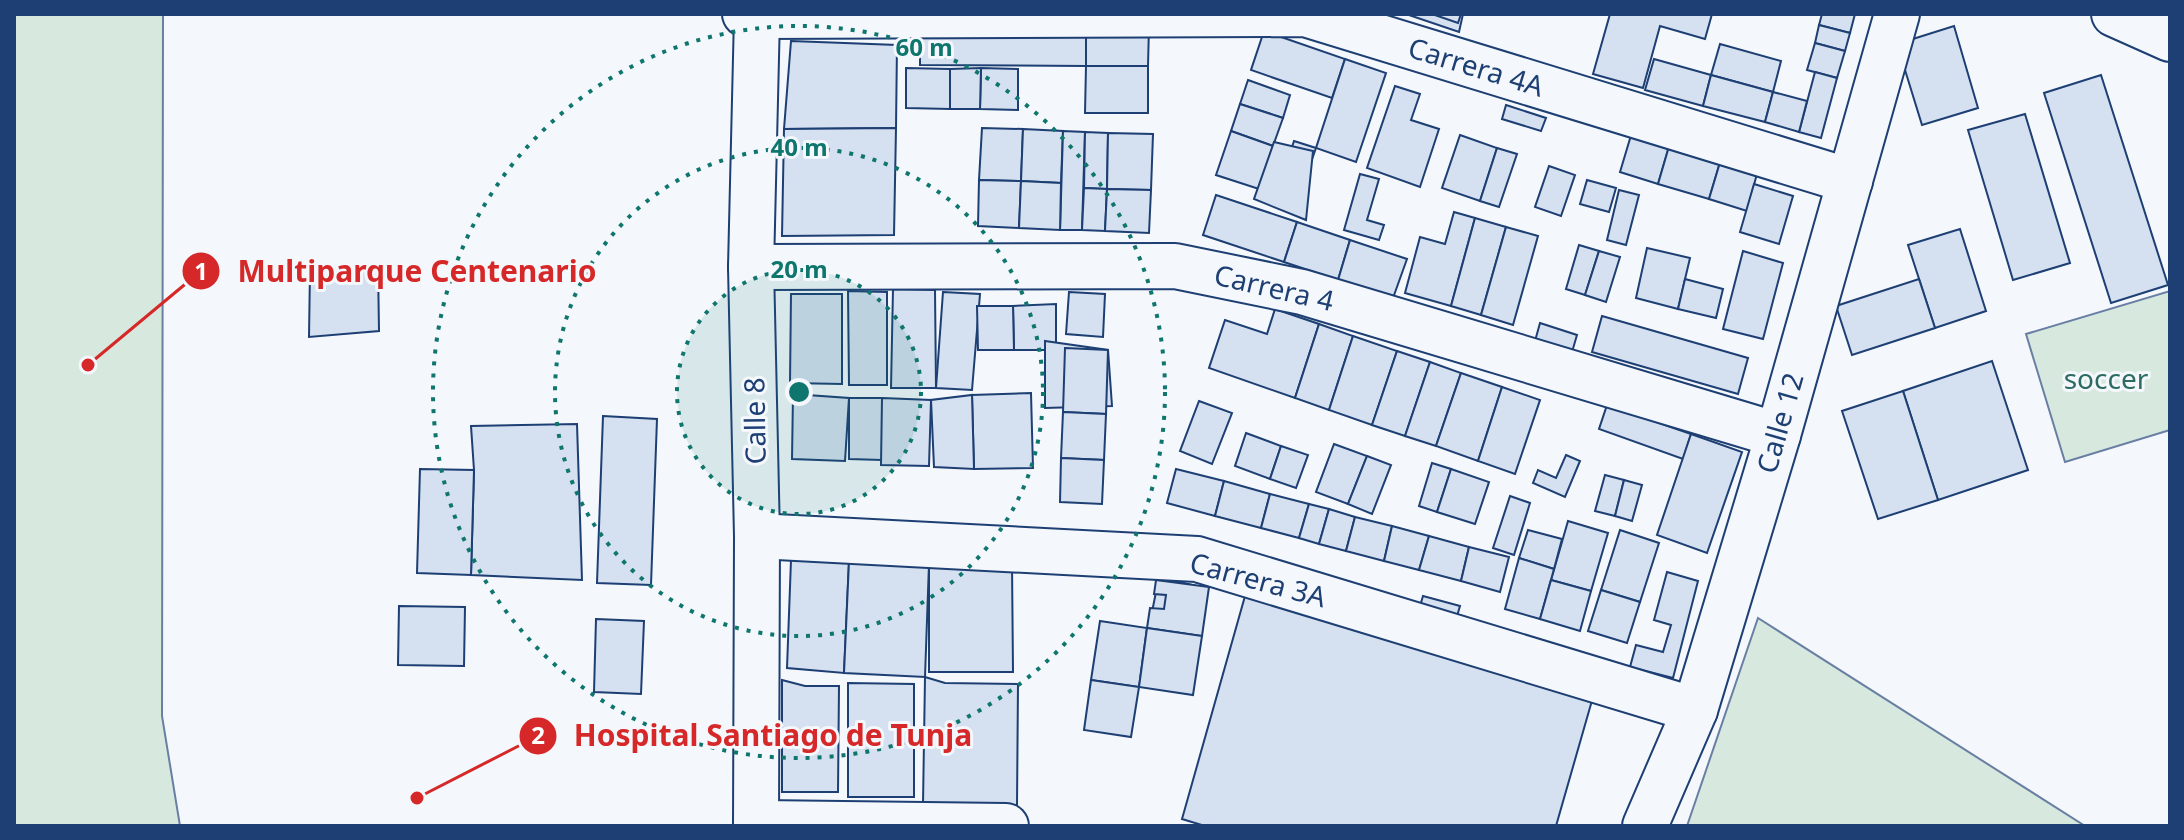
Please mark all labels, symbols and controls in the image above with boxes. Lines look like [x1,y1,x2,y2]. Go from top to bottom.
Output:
street label: Carrera 4A [1404,27,1549,105]
text: 60 m [895,30,953,63]
text: 40 m [770,130,828,163]
callout: Multiparque Centenario [181,244,612,298]
text: Multiparque Centenario [238,250,596,291]
text: 20 m [770,252,828,285]
text: 1 [194,254,208,287]
street label: Carrera 4 [1211,255,1338,319]
park label: soccer [2064,359,2149,397]
street label: Calle 12 [1747,368,1811,477]
street label: Calle 8 [734,377,774,465]
centre of rings [785,378,813,406]
street label: Carrera 3A [1186,543,1331,615]
callout: Hospital Santiago de Tunja [518,709,989,763]
text: Hospital Santiago de Tunja [574,714,972,755]
text: 2 [531,718,545,751]

